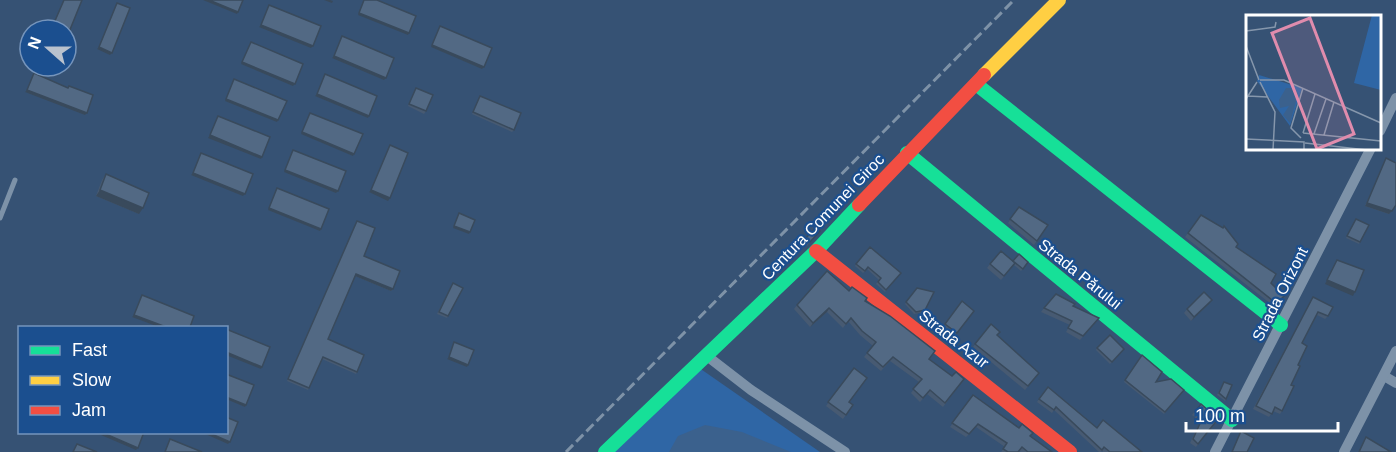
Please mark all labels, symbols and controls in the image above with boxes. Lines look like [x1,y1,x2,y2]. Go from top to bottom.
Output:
inset map [1246,15,1381,150]
north arrow [18,18,78,78]
text: N [24,34,44,51]
street label: Centura Comunei Giroc [759,151,887,283]
street label: Strada Părului [1035,235,1125,313]
street label: Strada Orizont [1249,244,1311,344]
street label: Strada Azur [916,307,993,372]
legend [18,326,228,434]
text: Fast [72,340,107,360]
text: Slow [72,370,112,390]
scale bar [1186,395,1338,433]
text: Jam [72,400,106,420]
text: 100 m [1195,406,1245,426]

